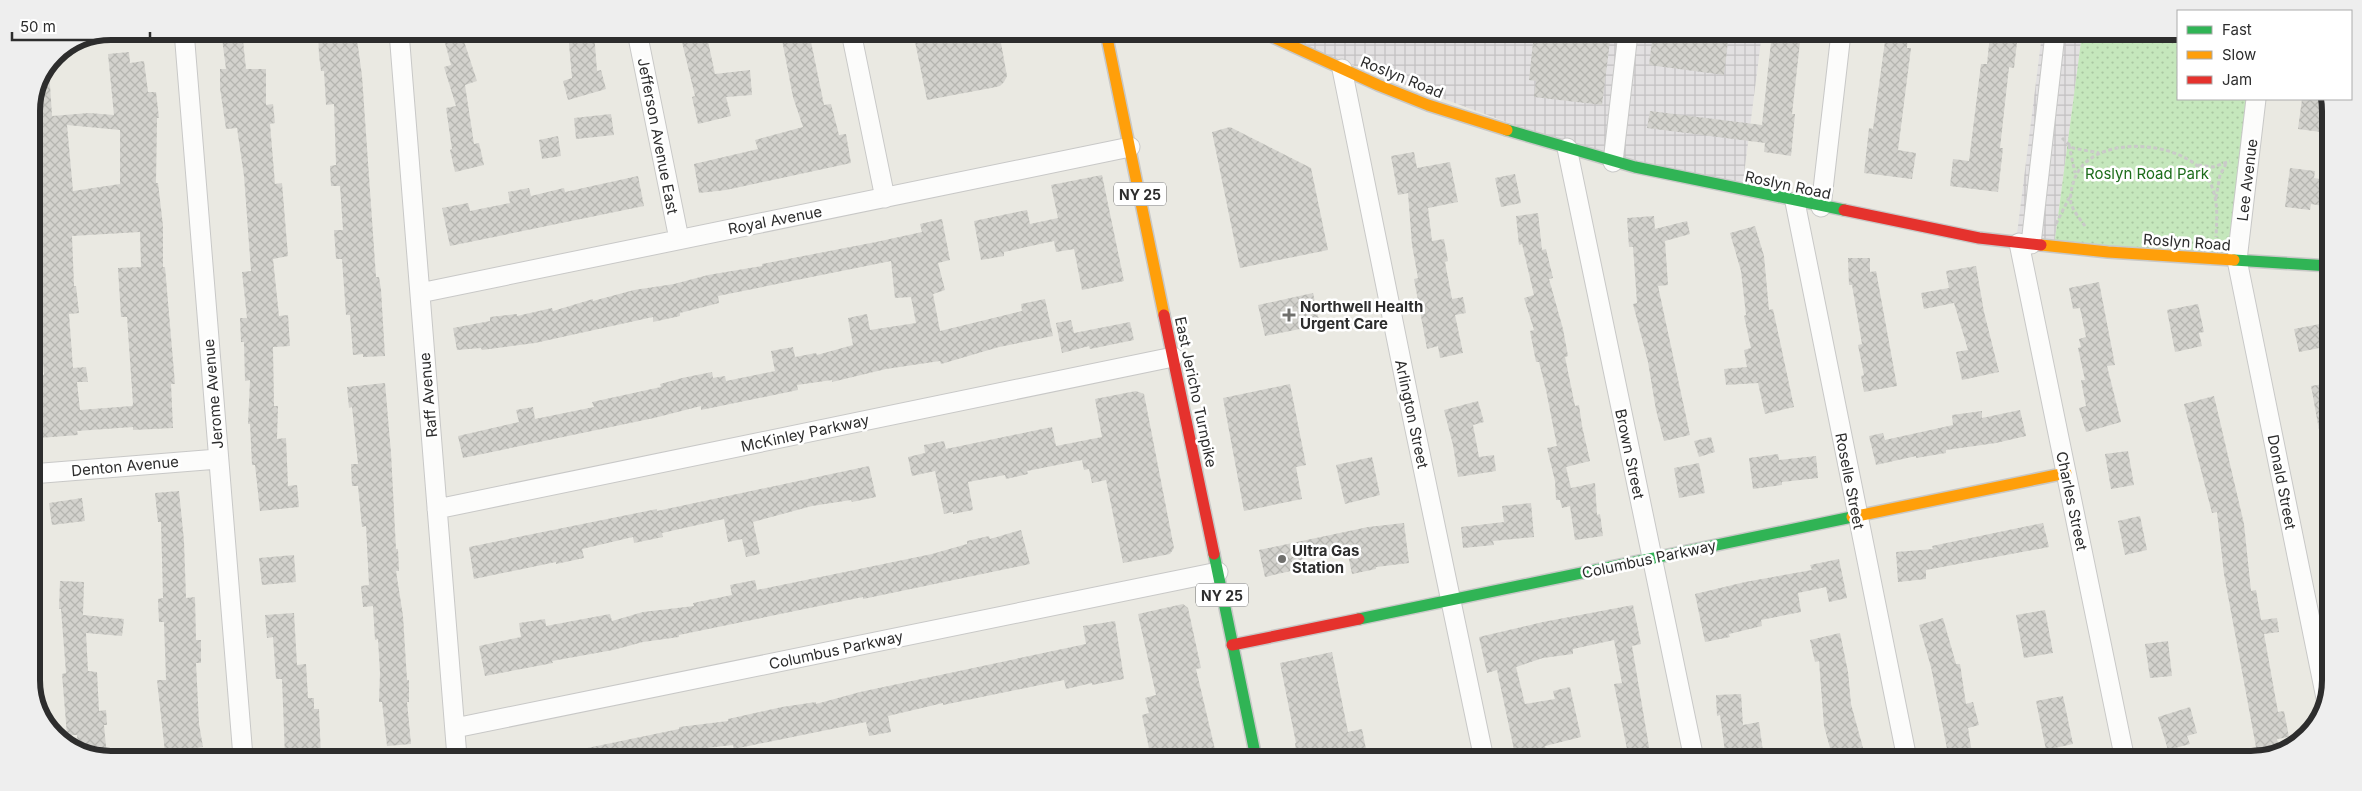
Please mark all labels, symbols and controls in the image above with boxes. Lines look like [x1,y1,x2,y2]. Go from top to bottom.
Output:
scale bar [12,10,150,42]
legend [2177,10,2352,100]
text: 50 m [20,17,56,36]
text: Fast [2222,20,2252,39]
text: Slow [2222,45,2256,64]
street label: Roslyn Road [1358,52,1446,102]
street label: Jefferson Avenue East [634,56,683,216]
text: Jam [2222,70,2252,89]
street label: Lee Avenue [2233,138,2261,222]
park label: Roslyn Road Park [2085,164,2210,183]
street label: Roslyn Road [1743,167,1833,203]
road number: NY 25 [1114,182,1166,205]
street label: Royal Avenue [726,202,824,238]
street label: Roslyn Road [2143,229,2231,255]
place label: Northwell Health Urgent Care [1300,297,1423,333]
marker: Northwell Health Urgent Care [1282,308,1296,322]
street label: East Jericho Turnpike [1171,315,1221,469]
street label: Jerome Avenue [199,338,227,450]
street label: Raff Avenue [415,352,441,438]
street label: Arlington Street [1391,358,1433,470]
street label: Brown Street [1611,407,1649,501]
street label: McKinley Parkway [739,410,871,456]
street label: Roselle Street [1831,431,1869,531]
street label: Donald Street [2263,433,2301,531]
street label: Charles Street [2052,450,2092,552]
street label: Denton Avenue [70,452,180,480]
street label: Columbus Parkway [1580,535,1718,583]
place label: Ultra Gas Station [1292,541,1359,577]
marker: Ultra Gas Station [1276,553,1288,565]
road number: NY 25 [1196,584,1248,606]
street label: Columbus Parkway [767,626,905,674]

